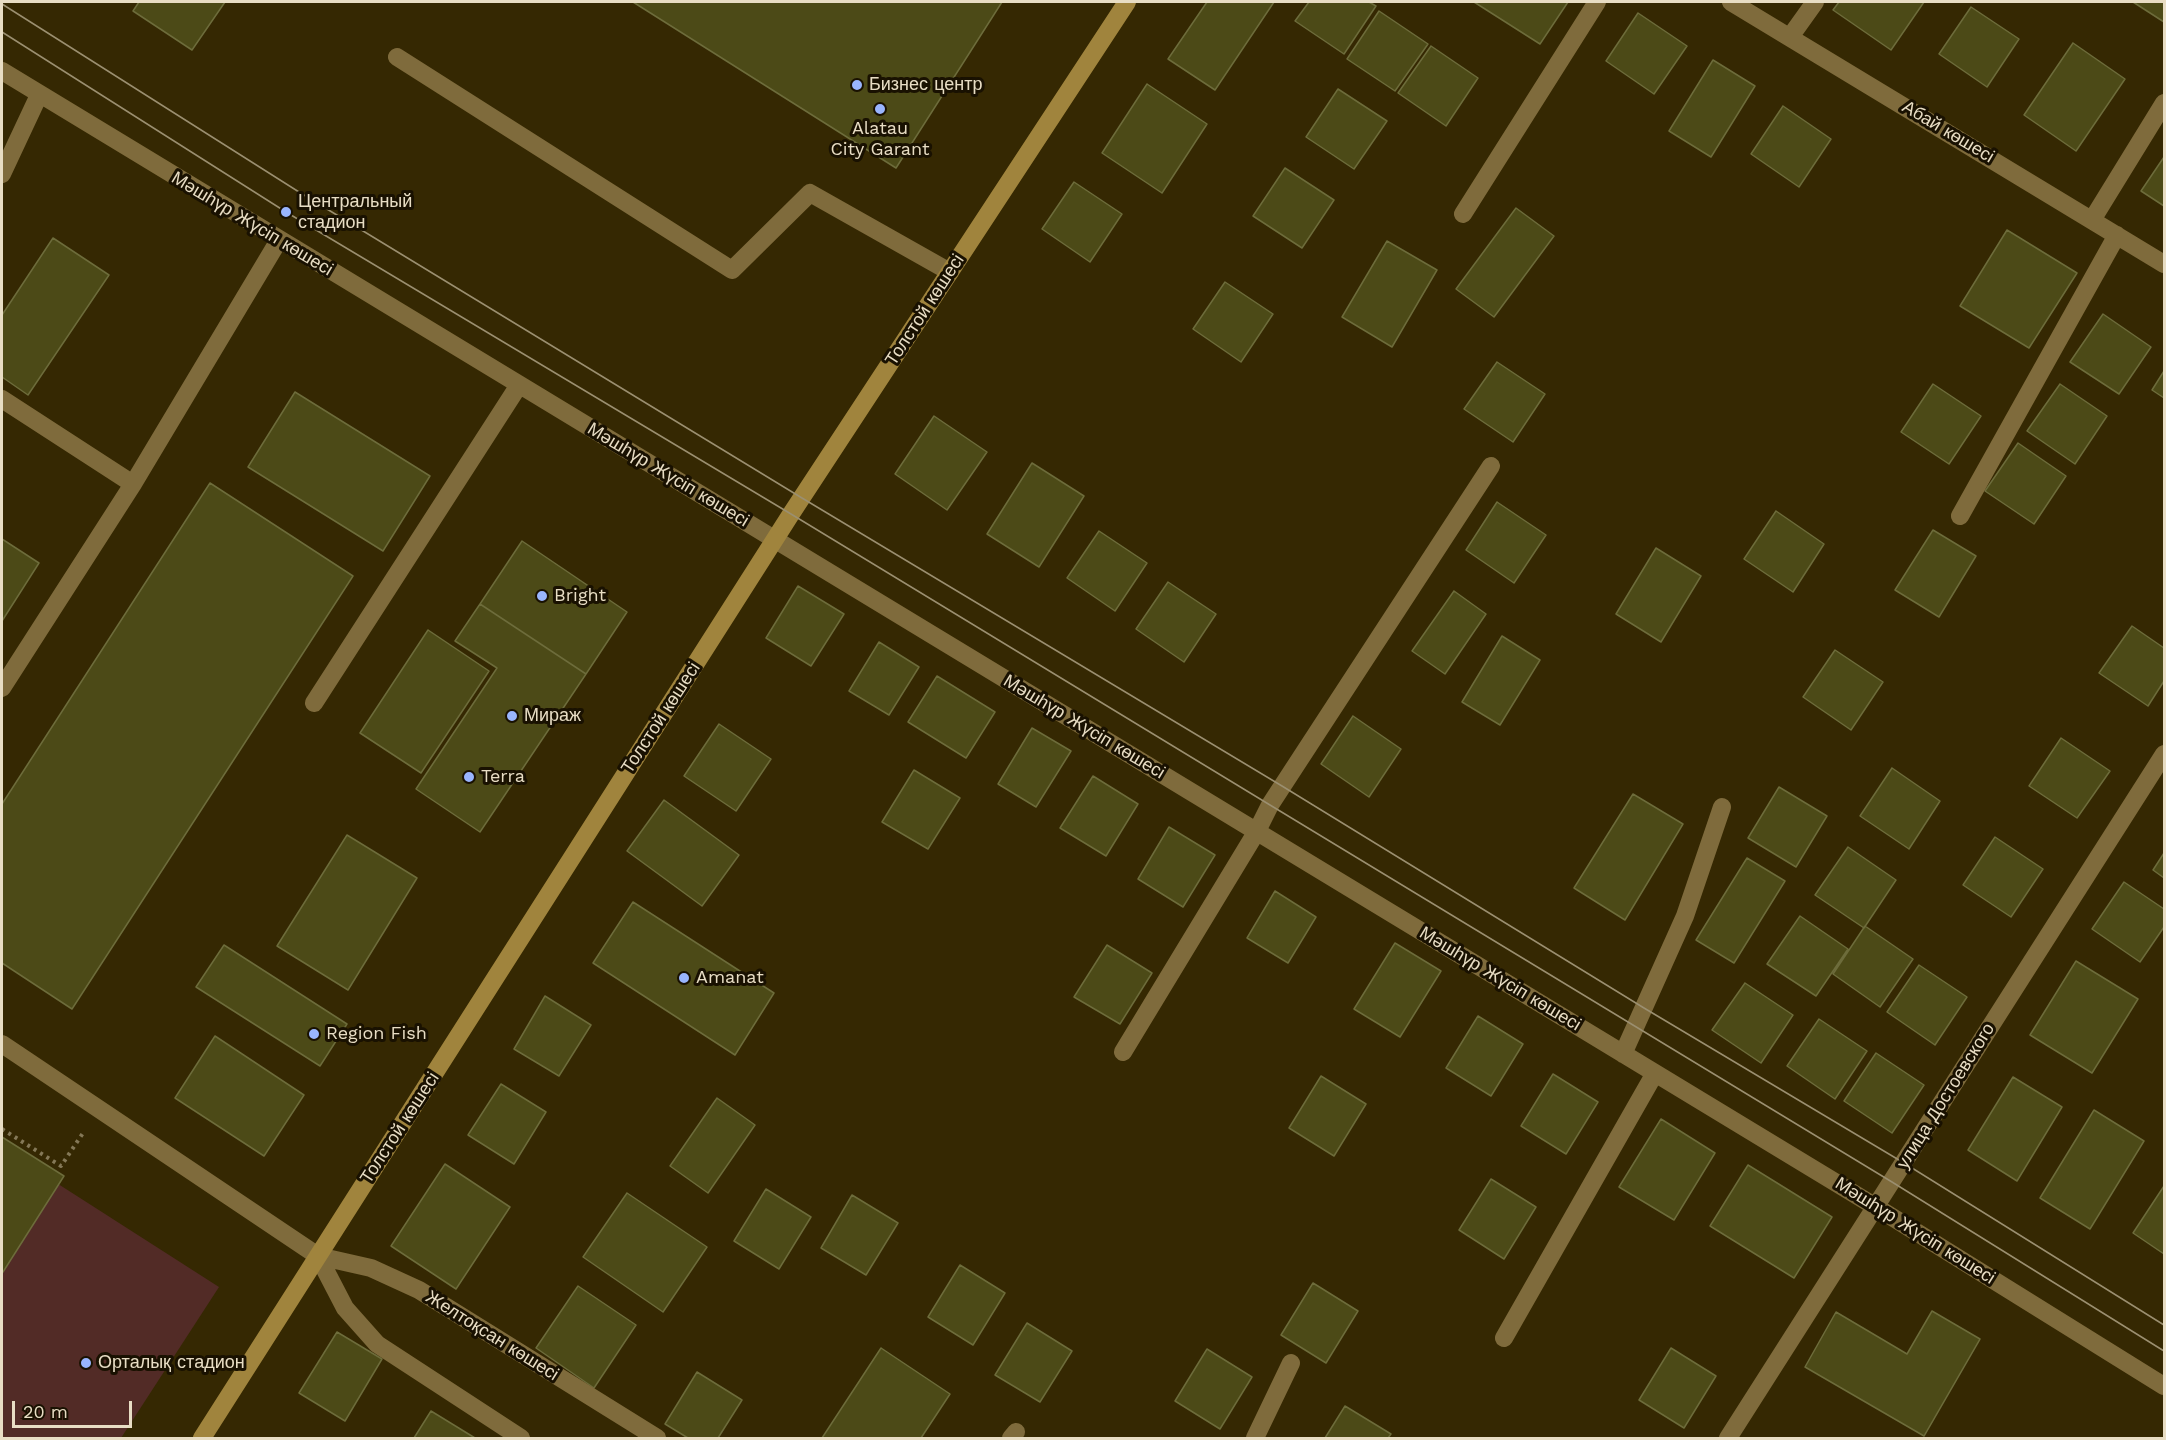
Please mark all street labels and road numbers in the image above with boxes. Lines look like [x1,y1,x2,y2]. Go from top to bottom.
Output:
street label: Абай көшесі [1898,96,1998,168]
street label: Мәшһүр Жүсіп көшесі [167,167,337,281]
street label: Толстой көшесі [881,250,969,370]
street label: Мәшһүр Жүсіп көшесі [583,418,753,532]
street label: Толстой көшесі [617,658,705,778]
street label: Мәшһүр Жүсіп көшесі [999,670,1169,784]
street label: Мәшһүр Жүсіп көшесі [1415,922,1585,1036]
street label: улица Достоевского [1892,1019,2000,1173]
street label: Толстой көшесі [356,1068,444,1188]
street label: Мәшһүр Жүсіп көшесі [1831,1173,1999,1289]
street label: Желтоқсан көшесі [422,1286,562,1386]

